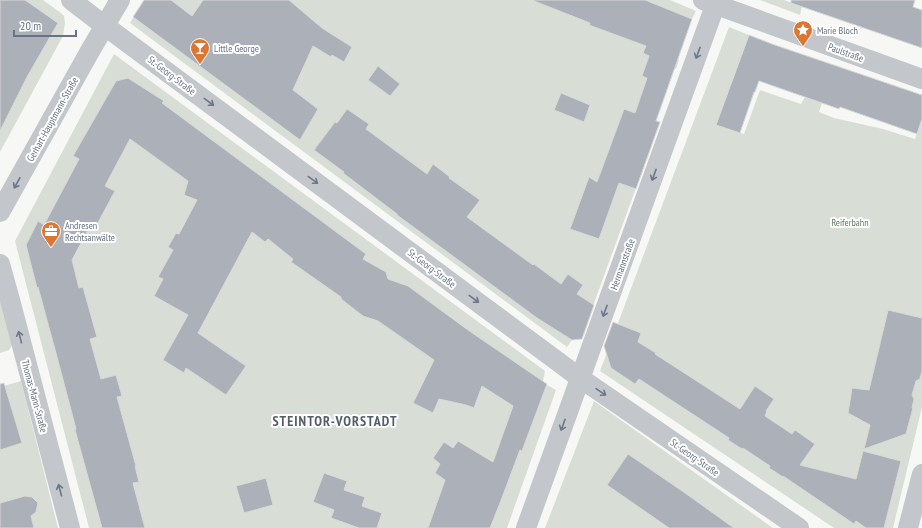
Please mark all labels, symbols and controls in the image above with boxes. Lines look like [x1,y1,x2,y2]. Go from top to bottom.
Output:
scale bar [14,12,76,38]
text: 20 m [20,18,41,33]
place icon: Marie Bloch [792,19,814,47]
place label: Marie Bloch [817,24,858,37]
bar icon: Little George [189,37,211,65]
street label: Paulstraße [826,40,865,65]
place label: Little George [214,42,259,55]
one-way arrow [694,46,702,58]
street label: St.-Georg-Straße [145,53,198,98]
street label: Gerhart-Hauptmann-Straße [24,75,81,164]
one-way arrow [203,98,214,107]
one-way arrow [650,169,657,182]
one-way arrow [308,176,319,184]
one-way arrow [12,177,20,189]
park label: Reiferbahn [831,216,869,229]
place label: Andresen Rechtsanwälte [65,219,115,244]
office icon: Andresen Rechtsanwälte [40,220,62,248]
street label: Hermannstraße [607,237,638,291]
street label: St.-Georg-Straße [405,246,458,291]
one-way arrow [468,295,479,303]
one-way arrow [601,304,608,317]
one-way arrow [16,331,23,344]
street label: Thomas-Mann-Straße [19,358,50,434]
one-way arrow [596,388,607,396]
district label: STEINTOR-VORSTADT [272,412,398,430]
one-way arrow [559,419,567,431]
street label: St.-Georg-Straße [668,436,722,479]
one-way arrow [56,484,63,497]

